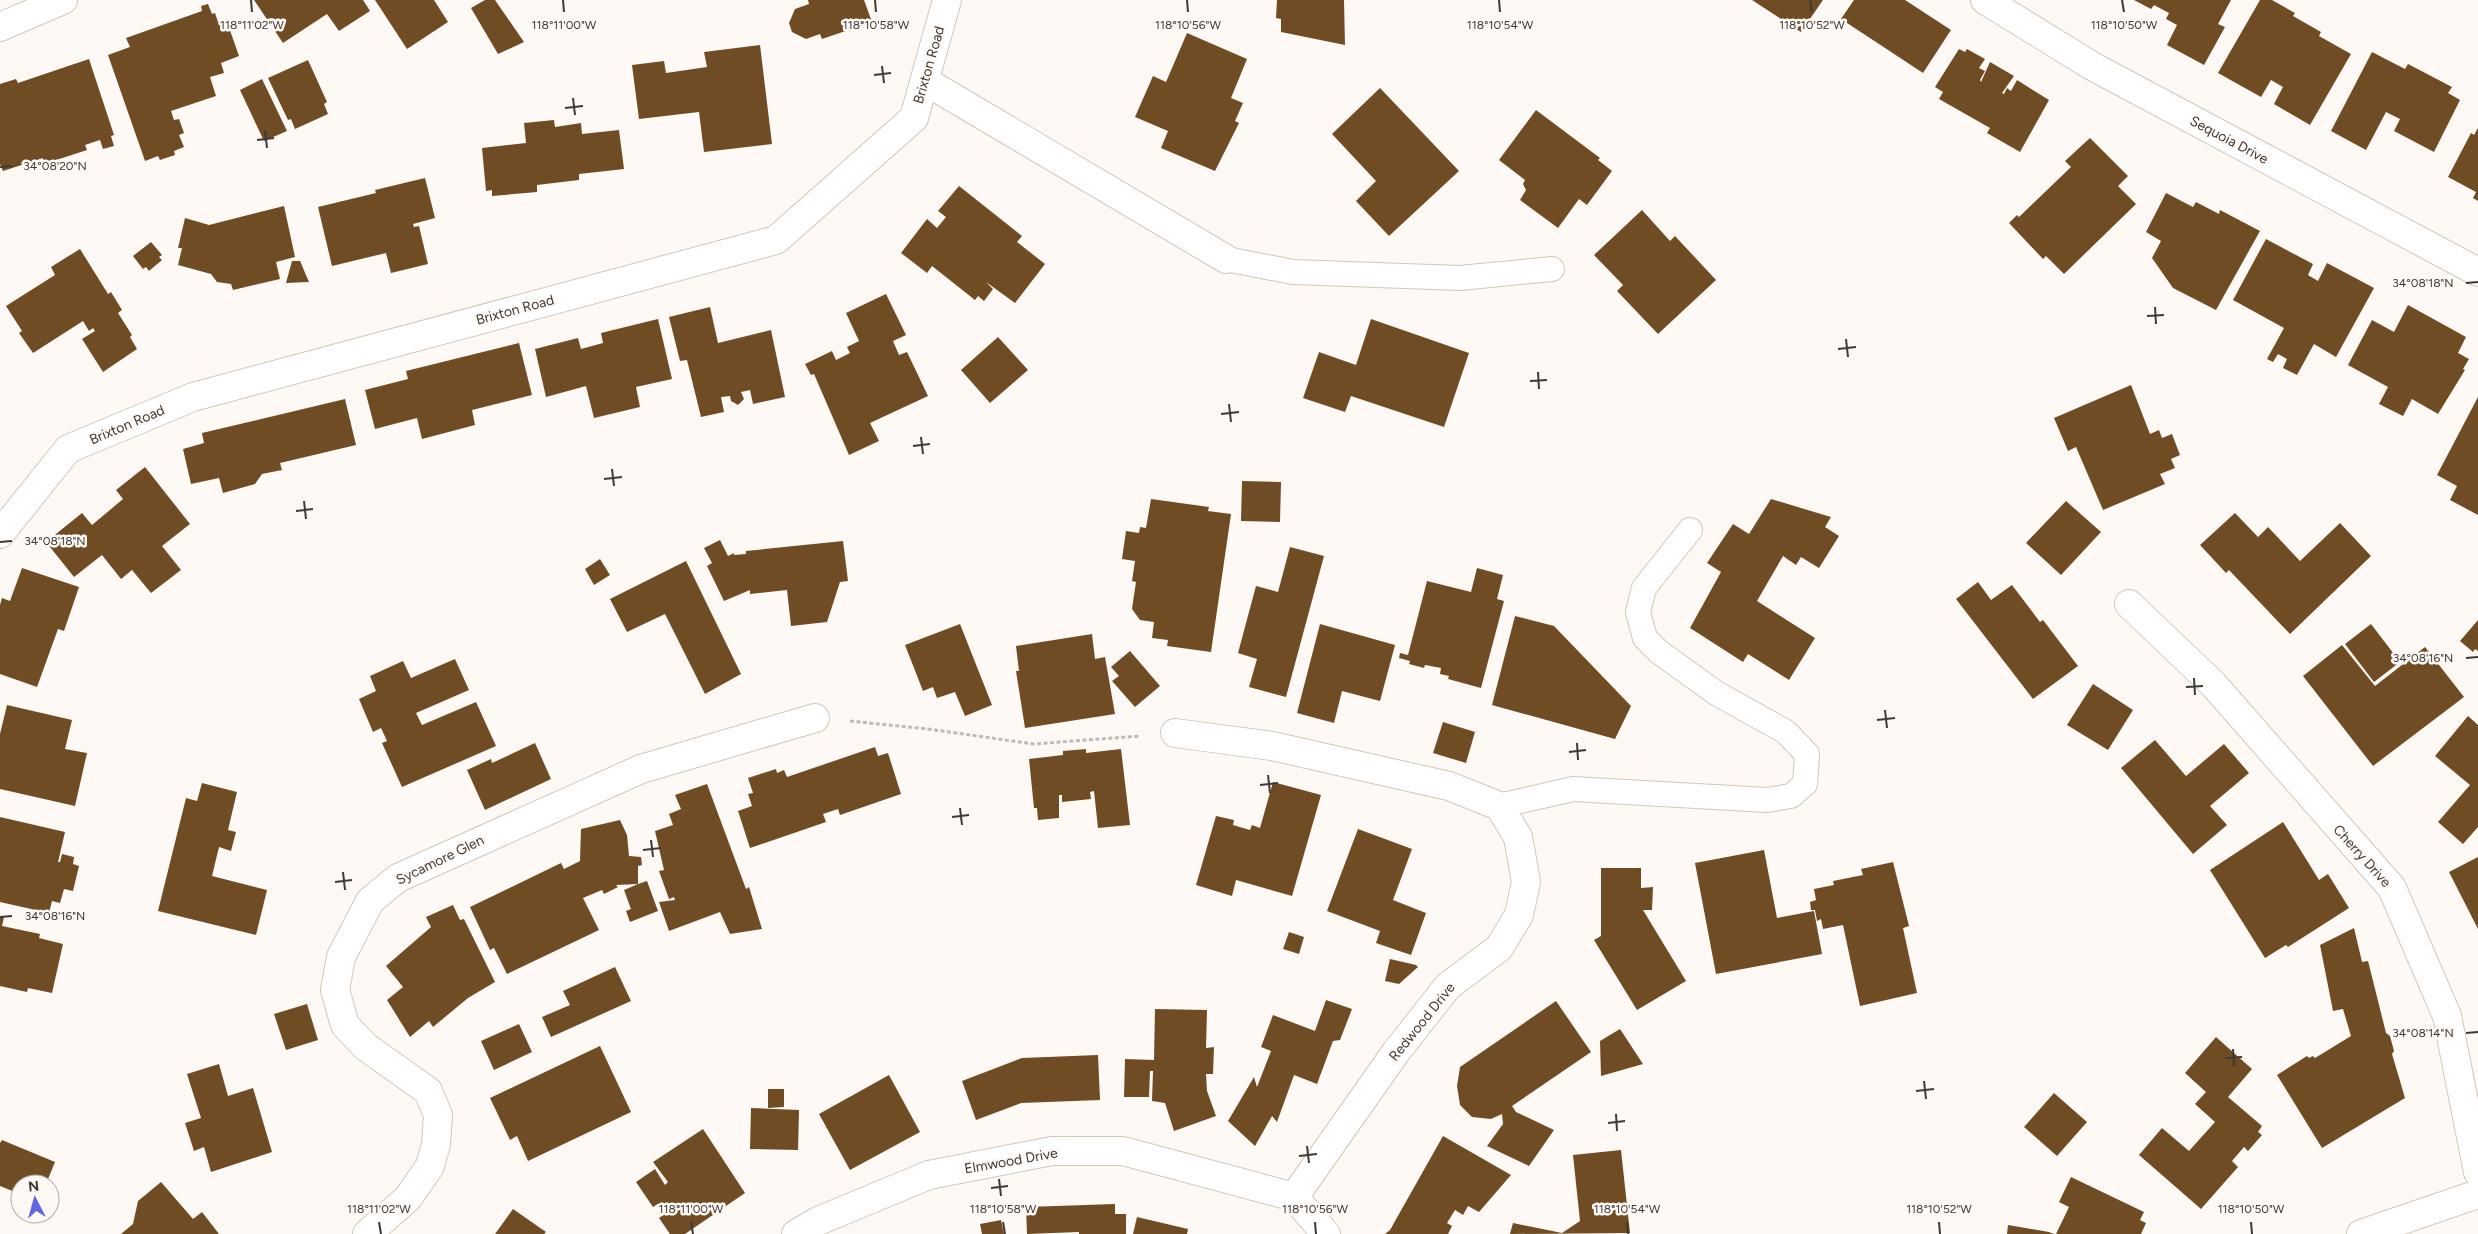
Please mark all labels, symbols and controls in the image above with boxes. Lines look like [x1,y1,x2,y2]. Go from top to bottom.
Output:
text: 118°11'02"W [220,18,284,32]
text: 118°11'00"W [532,18,597,32]
text: 118°10'58"W [843,18,910,32]
text: 118°10'56"W [1155,18,1221,32]
text: 118°10'54"W [1467,18,1534,32]
text: 118°10'52"W [1779,18,1845,32]
text: 118°10'50"W [2091,18,2158,32]
street label: Brixton Road [910,24,948,106]
street label: Sequoia Drive [2187,112,2271,168]
text: 34°08'20"N [23,159,87,173]
text: 34°08'18"N [2392,276,2454,290]
street label: Brixton Road [474,291,556,329]
street label: Brixton Road [87,402,167,448]
text: 34°08'18"N [24,534,86,548]
text: 34°08'16"N [2393,651,2453,665]
street label: Cherry Drive [2330,821,2395,891]
street label: Sycamore Glen [393,831,487,889]
text: 34°08'16"N [25,909,85,923]
street label: Redwood Drive [1385,979,1459,1065]
text: 34°08'14"N [2392,1026,2454,1040]
street label: Elmwood Drive [963,1144,1059,1178]
north arrow [10,1174,60,1224]
text: N [27,1178,40,1196]
text: 118°11'02"W [347,1202,411,1216]
text: 118°11'00"W [659,1202,724,1216]
text: 118°10'58"W [970,1202,1037,1216]
text: 118°10'56"W [1282,1202,1348,1216]
text: 118°10'54"W [1594,1202,1661,1216]
text: 118°10'52"W [1906,1202,1972,1216]
text: 118°10'50"W [2218,1202,2285,1216]

